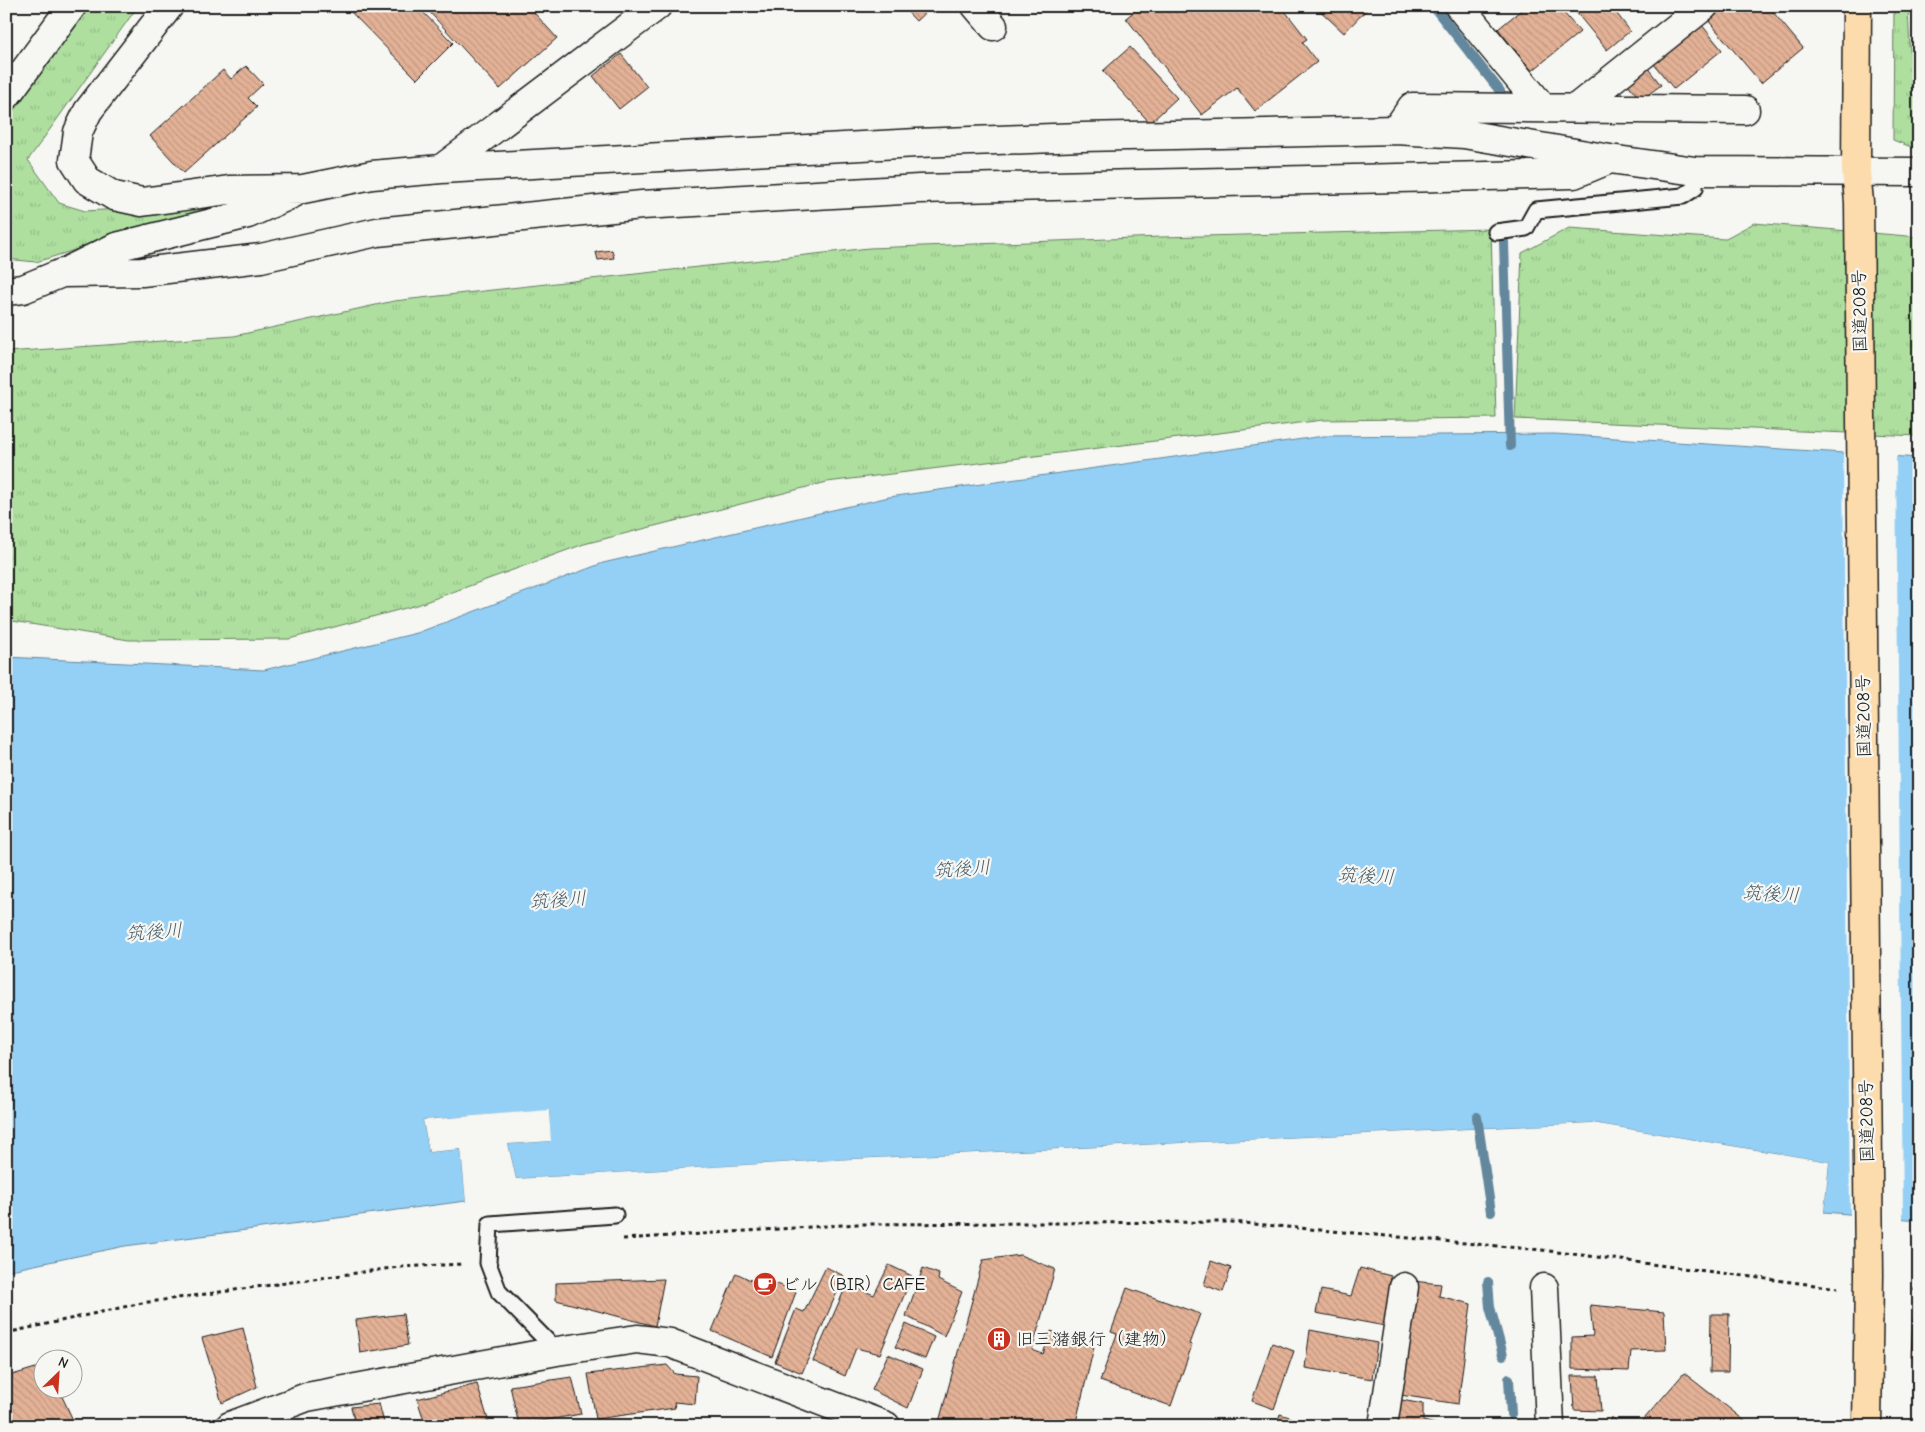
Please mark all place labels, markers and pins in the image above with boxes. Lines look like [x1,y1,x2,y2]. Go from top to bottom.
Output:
cafe icon: ビル（BIR）CAFE [752,1271,778,1297]
place label: ビル（BIR）CAFE [782,1274,925,1295]
building icon: 旧三潴銀行（建物） [986,1326,1012,1352]
place label: 旧三潴銀行（建物） [1016,1329,1178,1350]

